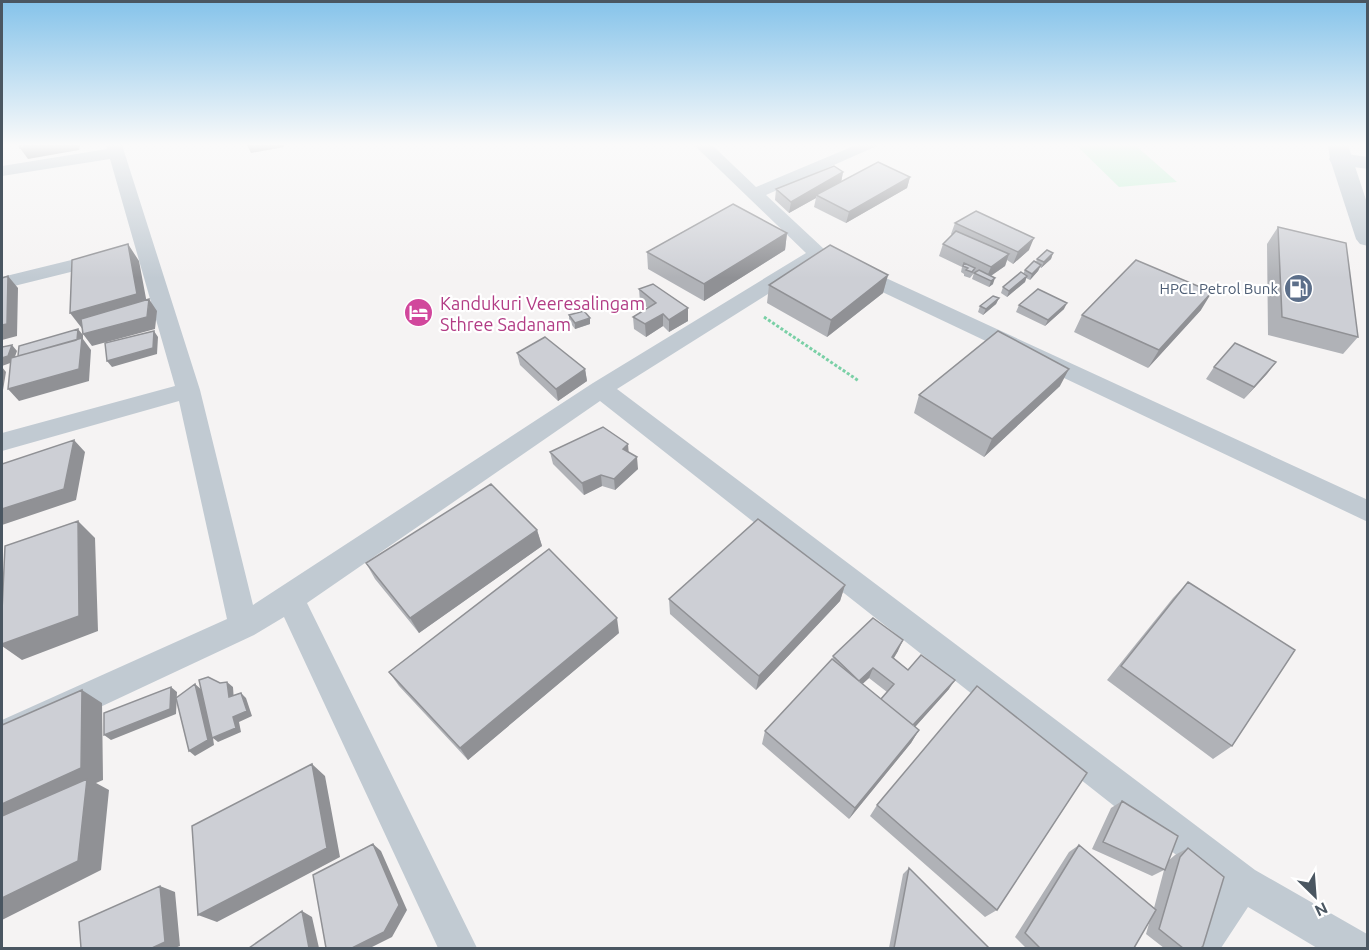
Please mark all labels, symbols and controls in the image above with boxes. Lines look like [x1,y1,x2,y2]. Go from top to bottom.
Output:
fuel station icon: HPCL Petrol Bunk [1283,272,1315,304]
place label: HPCL Petrol Bunk [1159,280,1278,297]
place label: Kandukuri Veeresalingam Sthree Sadanam [440,293,645,334]
hotel icon: Kandukuri Veeresalingam Sthree Sadanam [403,297,435,329]
north arrow [1285,866,1345,926]
text: N [1312,899,1331,920]

